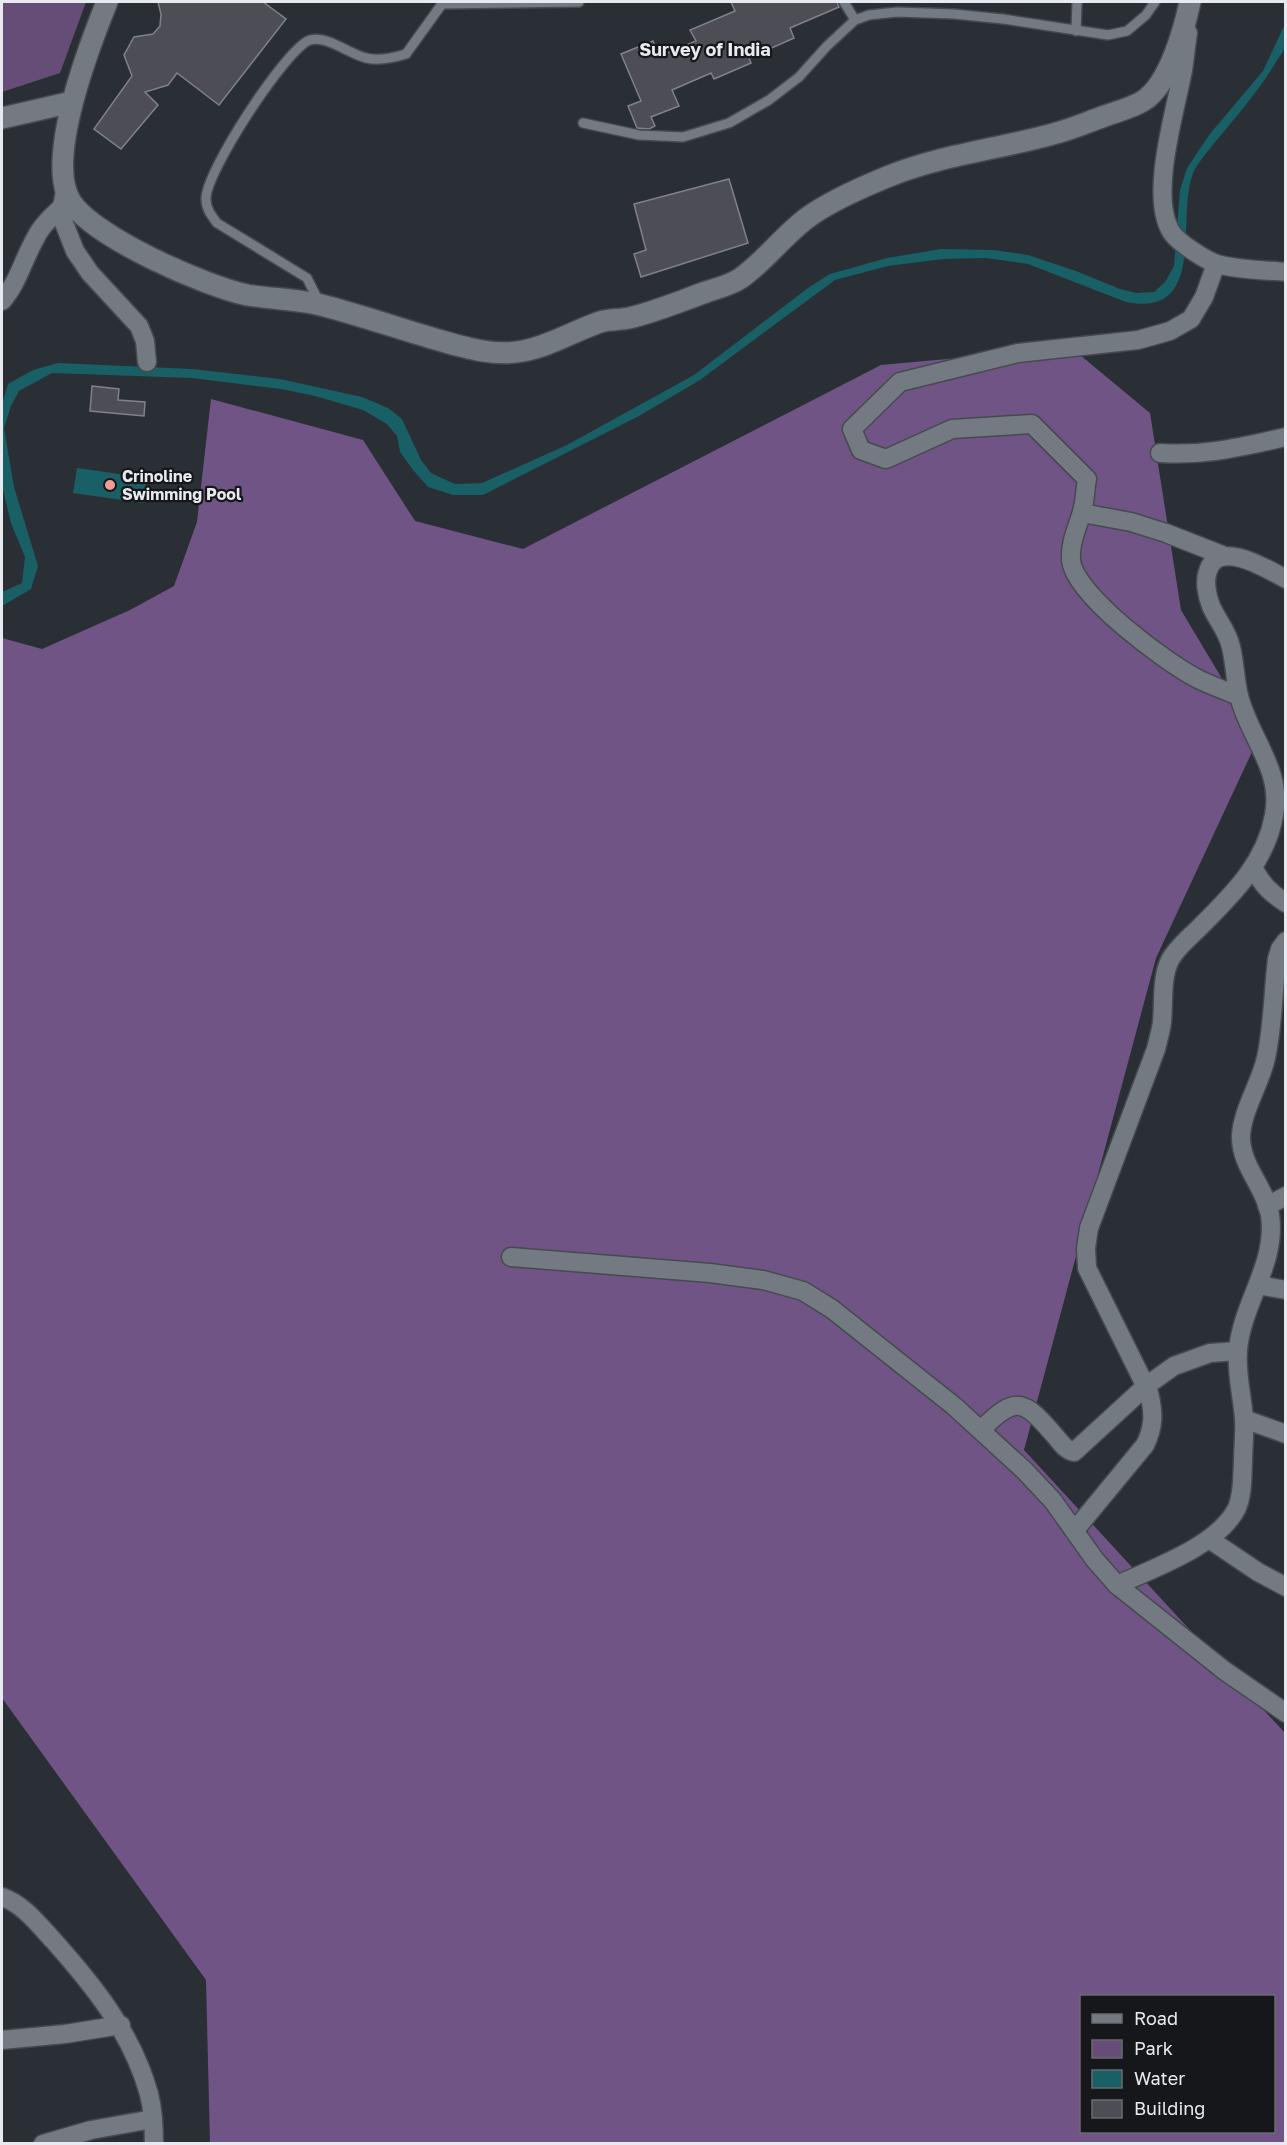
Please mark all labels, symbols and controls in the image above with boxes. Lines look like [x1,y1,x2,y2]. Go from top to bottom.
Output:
district label: Survey of India [639,38,771,60]
place label: Crinoline Swimming Pool [122,466,242,504]
marker: Crinoline Swimming Pool [103,478,117,492]
legend [1080,1995,1275,2133]
text: Road [1134,2007,1178,2029]
text: Park [1134,2037,1173,2059]
text: Water [1134,2067,1185,2089]
text: Building [1134,2097,1205,2119]

